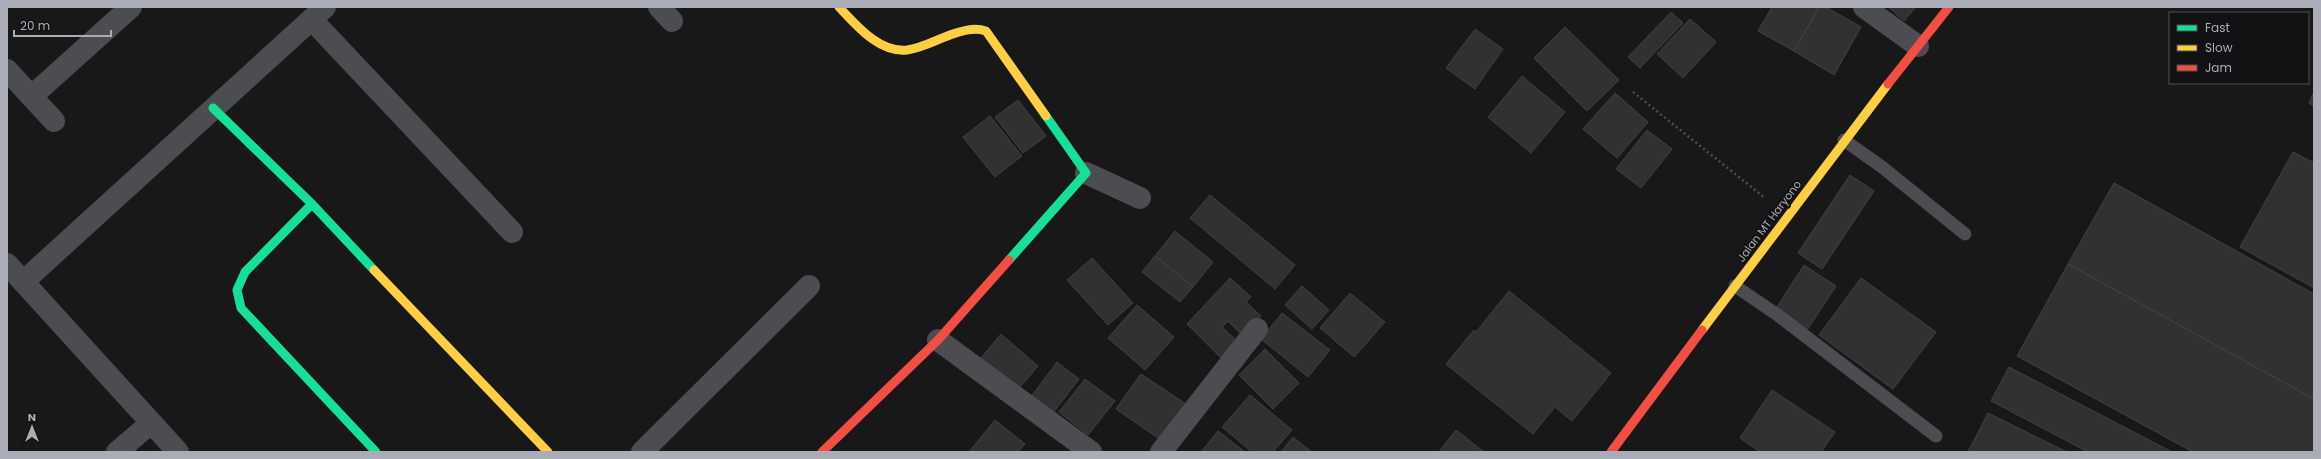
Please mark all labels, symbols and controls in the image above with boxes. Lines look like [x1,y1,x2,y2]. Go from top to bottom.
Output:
scale bar [14,12,111,38]
legend [2169,12,2309,84]
text: 20 m [20,17,50,34]
text: Fast [2205,19,2230,36]
text: Slow [2205,39,2233,56]
text: Jam [2205,59,2232,76]
street label: Jalan MT Haryono [1733,177,1805,265]
north arrow [12,407,52,447]
text: N [28,409,36,425]

